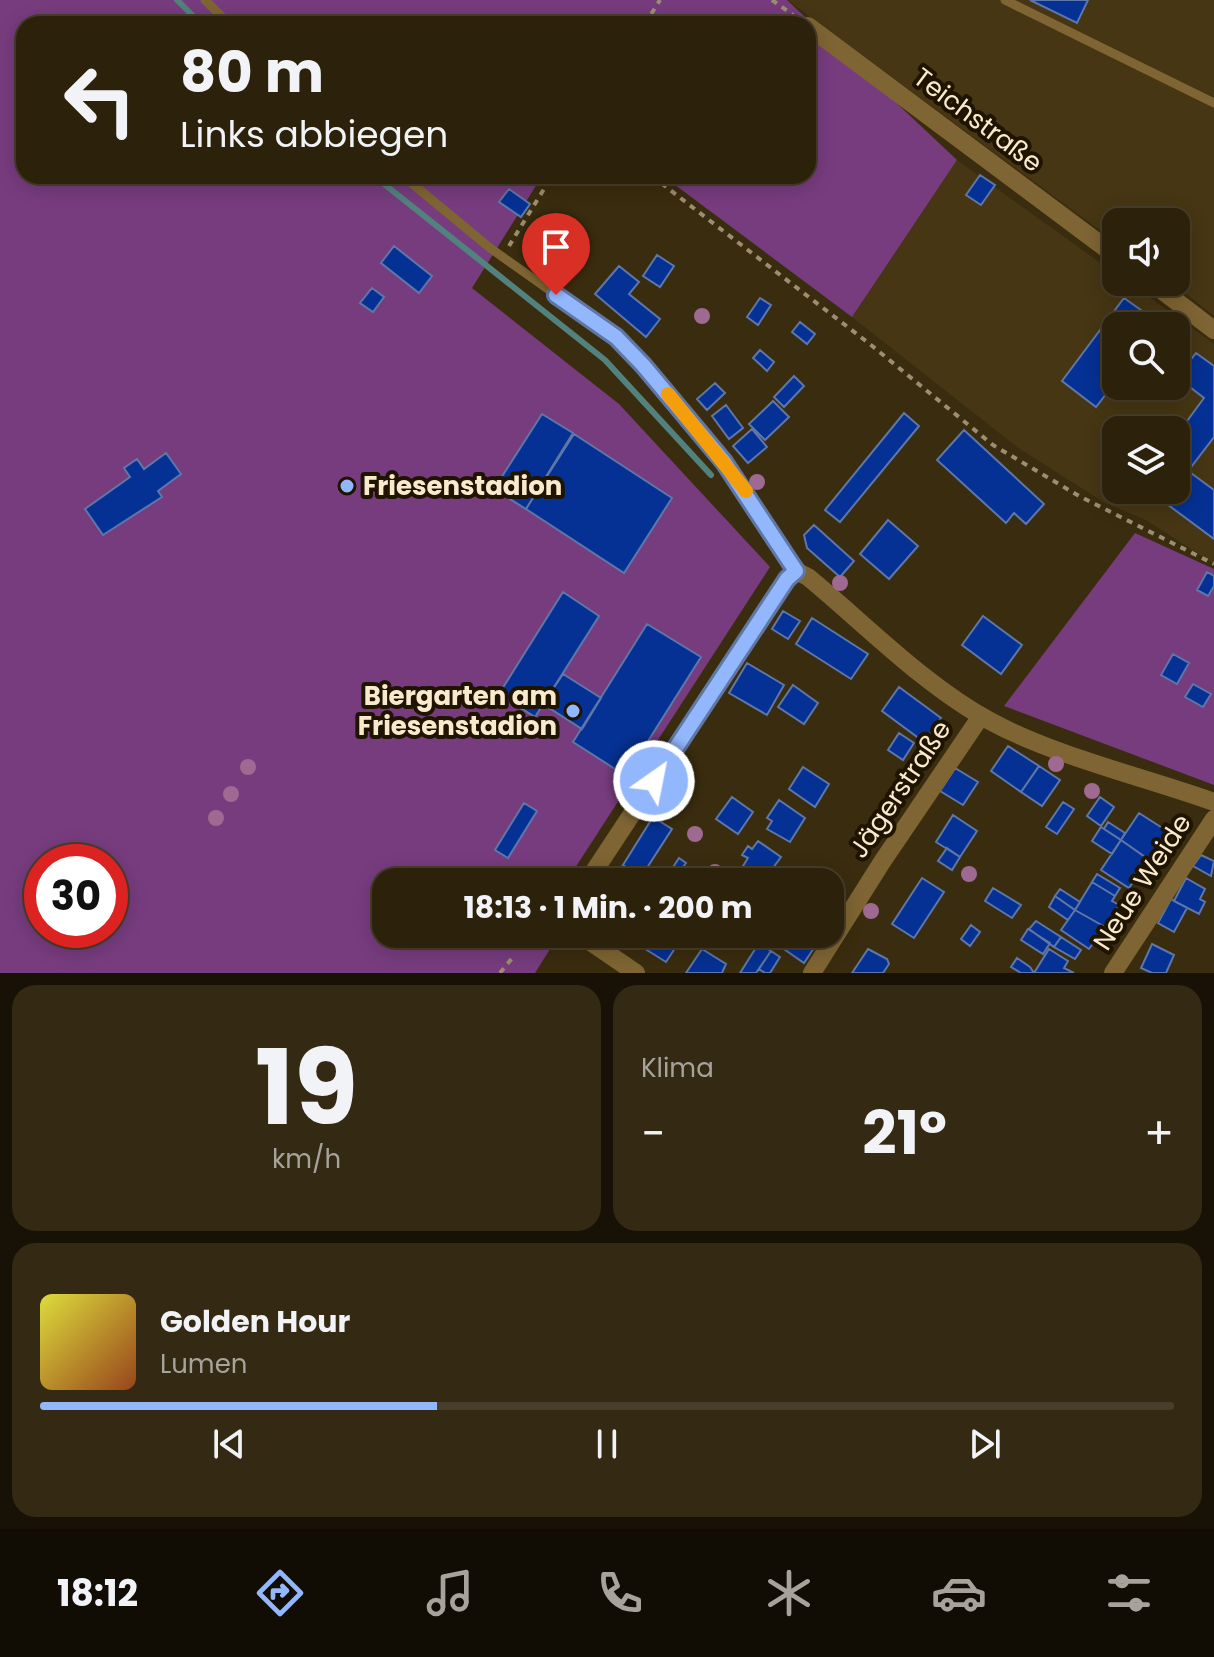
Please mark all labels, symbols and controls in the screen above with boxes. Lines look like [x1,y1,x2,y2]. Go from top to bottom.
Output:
text: 80 m [180,33,324,112]
icon: left [48,48,152,152]
street label: Teichstraße [906,60,1050,180]
text: Links abbiegen [180,109,448,160]
map controls [1102,208,1190,504]
button: sound [1102,208,1190,296]
pin [522,213,590,295]
icon: arrive [534,225,578,269]
button: search [1102,312,1190,400]
button: layers [1102,416,1190,504]
place label: Friesenstadion [363,468,562,504]
marker: Friesenstadion [338,477,356,495]
place label: Biergarten am Friesenstadion [358,678,557,744]
marker: Biergarten am Friesenstadion [564,702,582,720]
street label: Jägerstraße [841,713,959,865]
position arrow [612,739,696,823]
street label: Neue Weide [1085,807,1199,957]
speed limit sign: 30 [24,844,128,948]
text: 18:13 · 1 Min. · 200 m [463,886,753,929]
text: 19 [255,1015,358,1160]
text: Klima [641,1050,714,1086]
text: 21° [862,1091,947,1175]
text: − [641,1103,665,1164]
text: + [1144,1103,1174,1164]
text: km/h [272,1141,341,1177]
text: Golden Hour [160,1300,350,1343]
text: Lumen [160,1346,247,1382]
icon: previous [207,1422,251,1466]
icon: pause [585,1422,629,1466]
icon: next [963,1422,1007,1466]
icon: directions [252,1565,308,1621]
icon: music [422,1565,478,1621]
icon: phone [592,1565,648,1621]
icon: climate [761,1565,817,1621]
icon: car [931,1565,987,1621]
icon: filters [1101,1565,1157,1621]
text: 18:12 [57,1568,138,1619]

